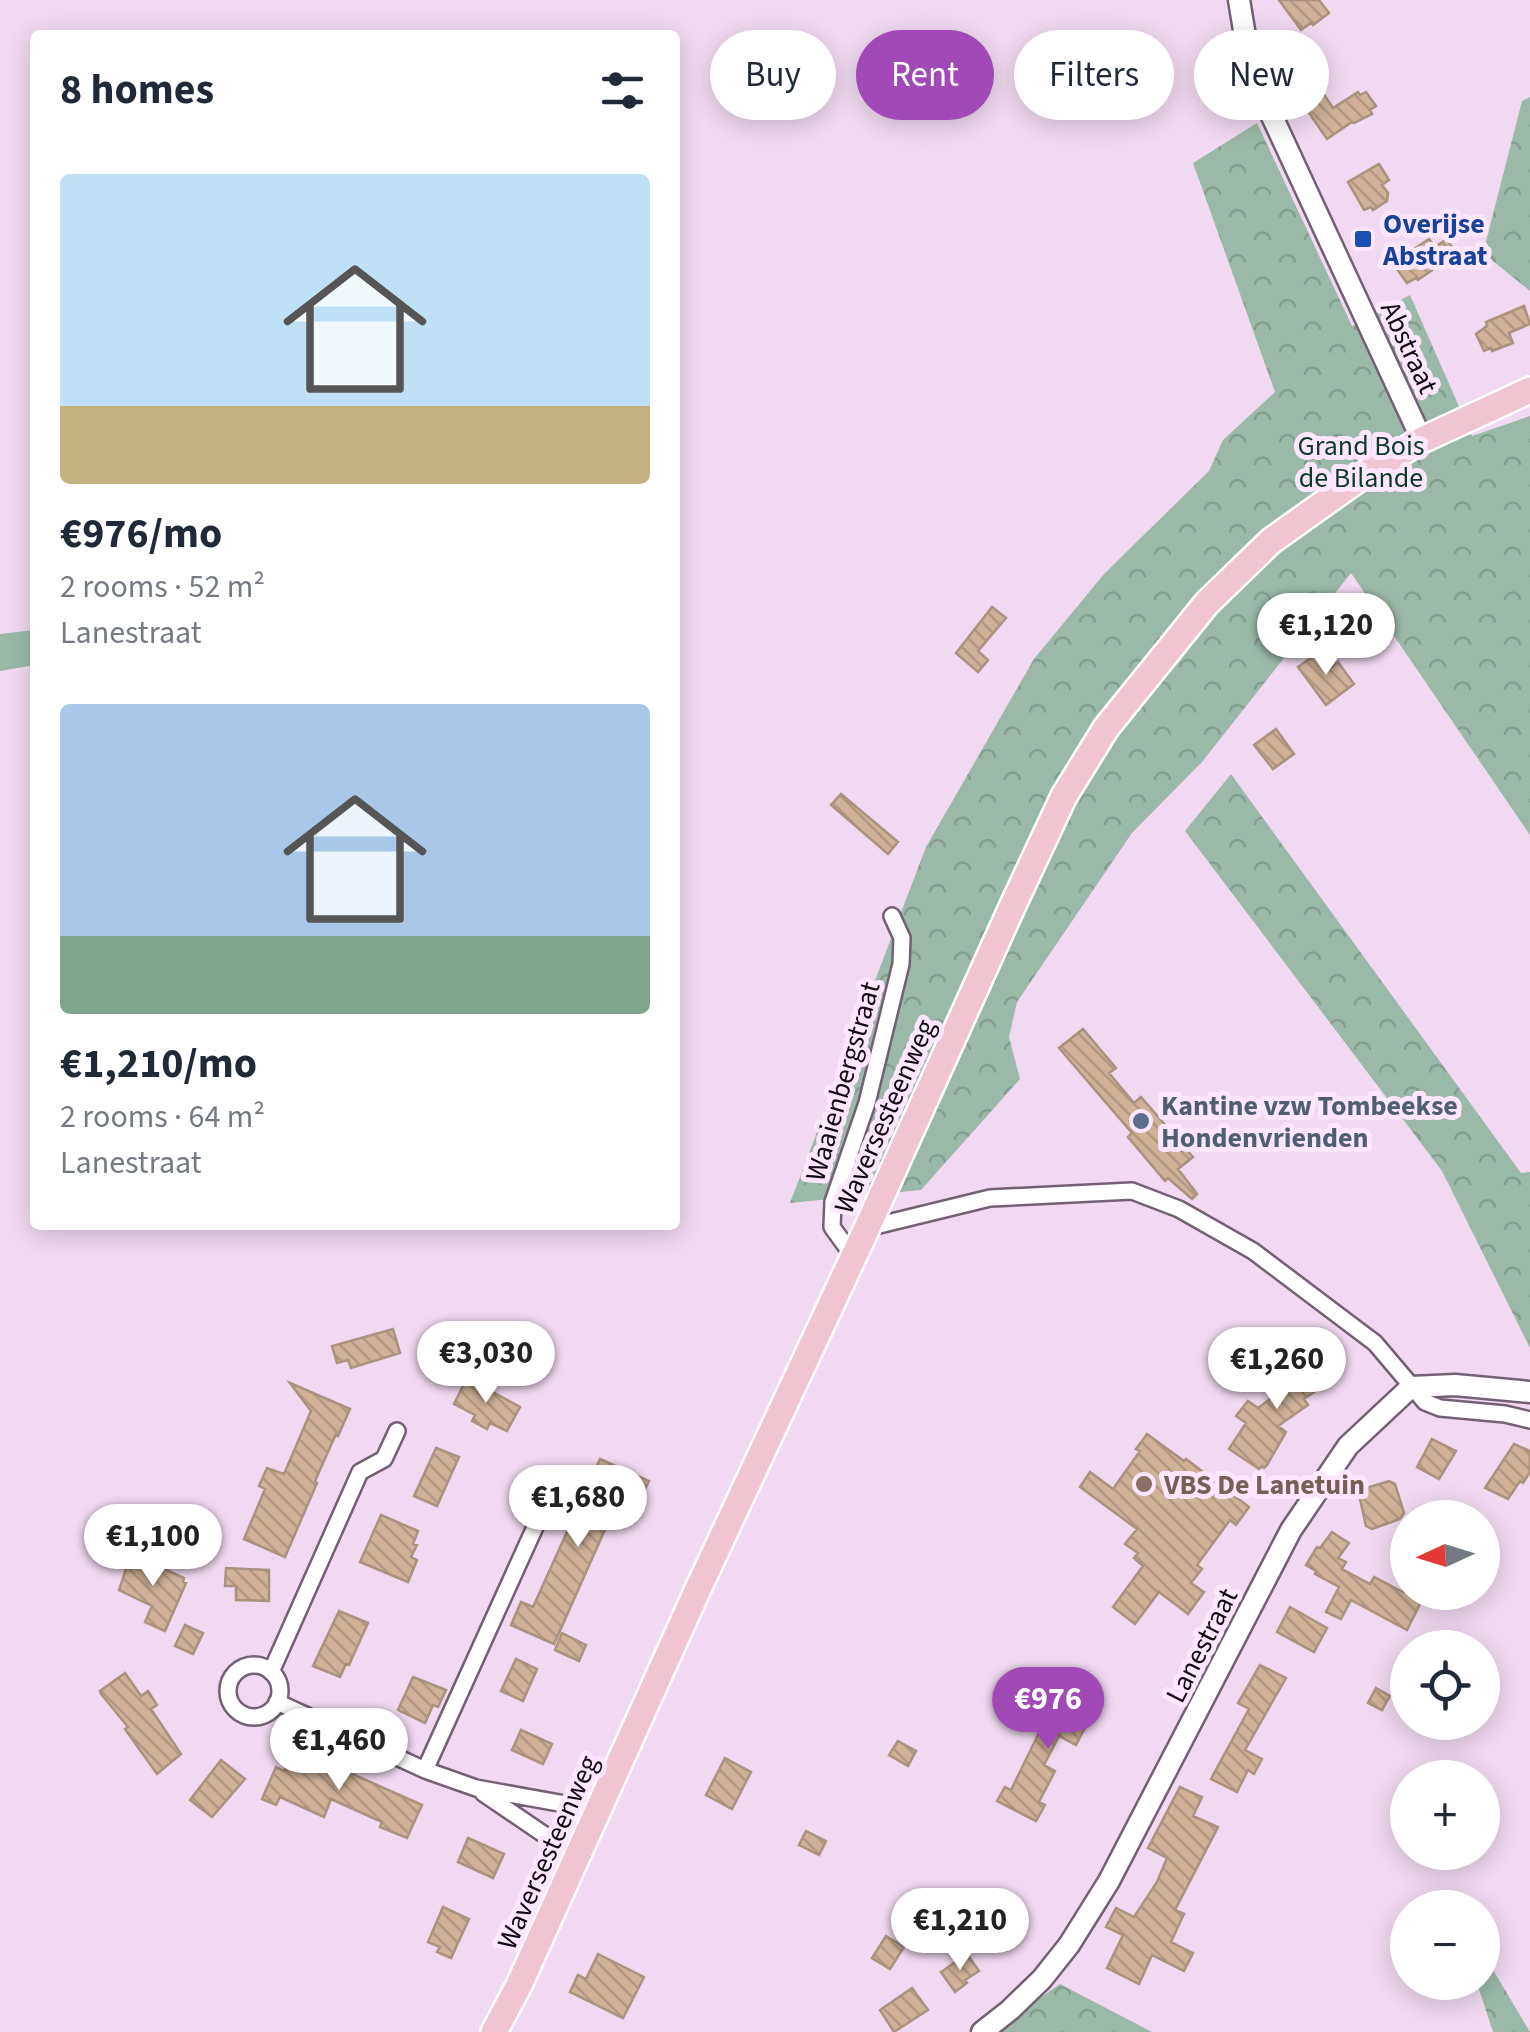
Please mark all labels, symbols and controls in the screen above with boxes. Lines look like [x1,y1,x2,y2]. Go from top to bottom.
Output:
chip: Buy [710,30,836,120]
chip: Rent [856,30,994,120]
chip: Filters [1014,30,1174,120]
chip: New [1194,30,1329,120]
text: 8 homes [60,60,214,120]
icon: filters [595,63,650,118]
place label: Overijse Abstraat [1382,204,1488,276]
marker: Overijse Abstraat [1352,228,1374,250]
icon: home [265,239,445,419]
street label: Abstraat [1370,295,1448,401]
park label: Grand Bois de Bilande [1297,426,1425,498]
text: €976/mo [60,504,222,564]
text: 2 rooms · 52 m² [60,564,265,610]
pin: €1,120 [1245,593,1407,678]
text: €1,120 [1279,602,1373,648]
text: Lanestraat [60,610,202,656]
icon: home [265,769,445,949]
street label: Waaienbergstraat [795,976,891,1186]
street label: Waversesteenweg [824,1013,946,1220]
text: €1,210/mo [60,1034,257,1094]
place label: Kantine vzw Tombeekse Hondenvrienden [1161,1086,1458,1158]
text: 2 rooms · 64 m² [60,1094,265,1140]
marker: Kantine vzw Tombeekse Hondenvrienden [1130,1110,1152,1132]
text: Lanestraat [60,1140,202,1186]
pin: €3,030 [405,1321,567,1406]
pin: €1,260 [1196,1327,1358,1412]
text: €3,030 [439,1330,533,1376]
text: €1,260 [1230,1336,1324,1382]
pin: €1,680 [497,1465,659,1550]
place label: VBS De Lanetuin [1163,1465,1365,1505]
marker: VBS De Lanetuin [1133,1473,1155,1495]
text: €1,680 [531,1474,625,1520]
north arrow [1390,1500,1500,1610]
map controls [1390,1500,1500,2000]
pin: €1,100 [72,1504,234,1589]
text: €1,100 [106,1513,200,1559]
street label: Lanestraat [1156,1581,1248,1710]
button: locate [1390,1630,1500,1740]
pin: €976 [989,1667,1107,1752]
text: €976 [1014,1676,1082,1722]
pin: €1,460 [258,1708,420,1793]
text: €1,460 [292,1717,386,1763]
street label: Waversesteenweg [487,1749,609,1956]
button: + [1390,1760,1500,1870]
pin: €1,210 [879,1888,1041,1973]
button: − [1390,1890,1500,2000]
text: €1,210 [913,1897,1007,1943]

